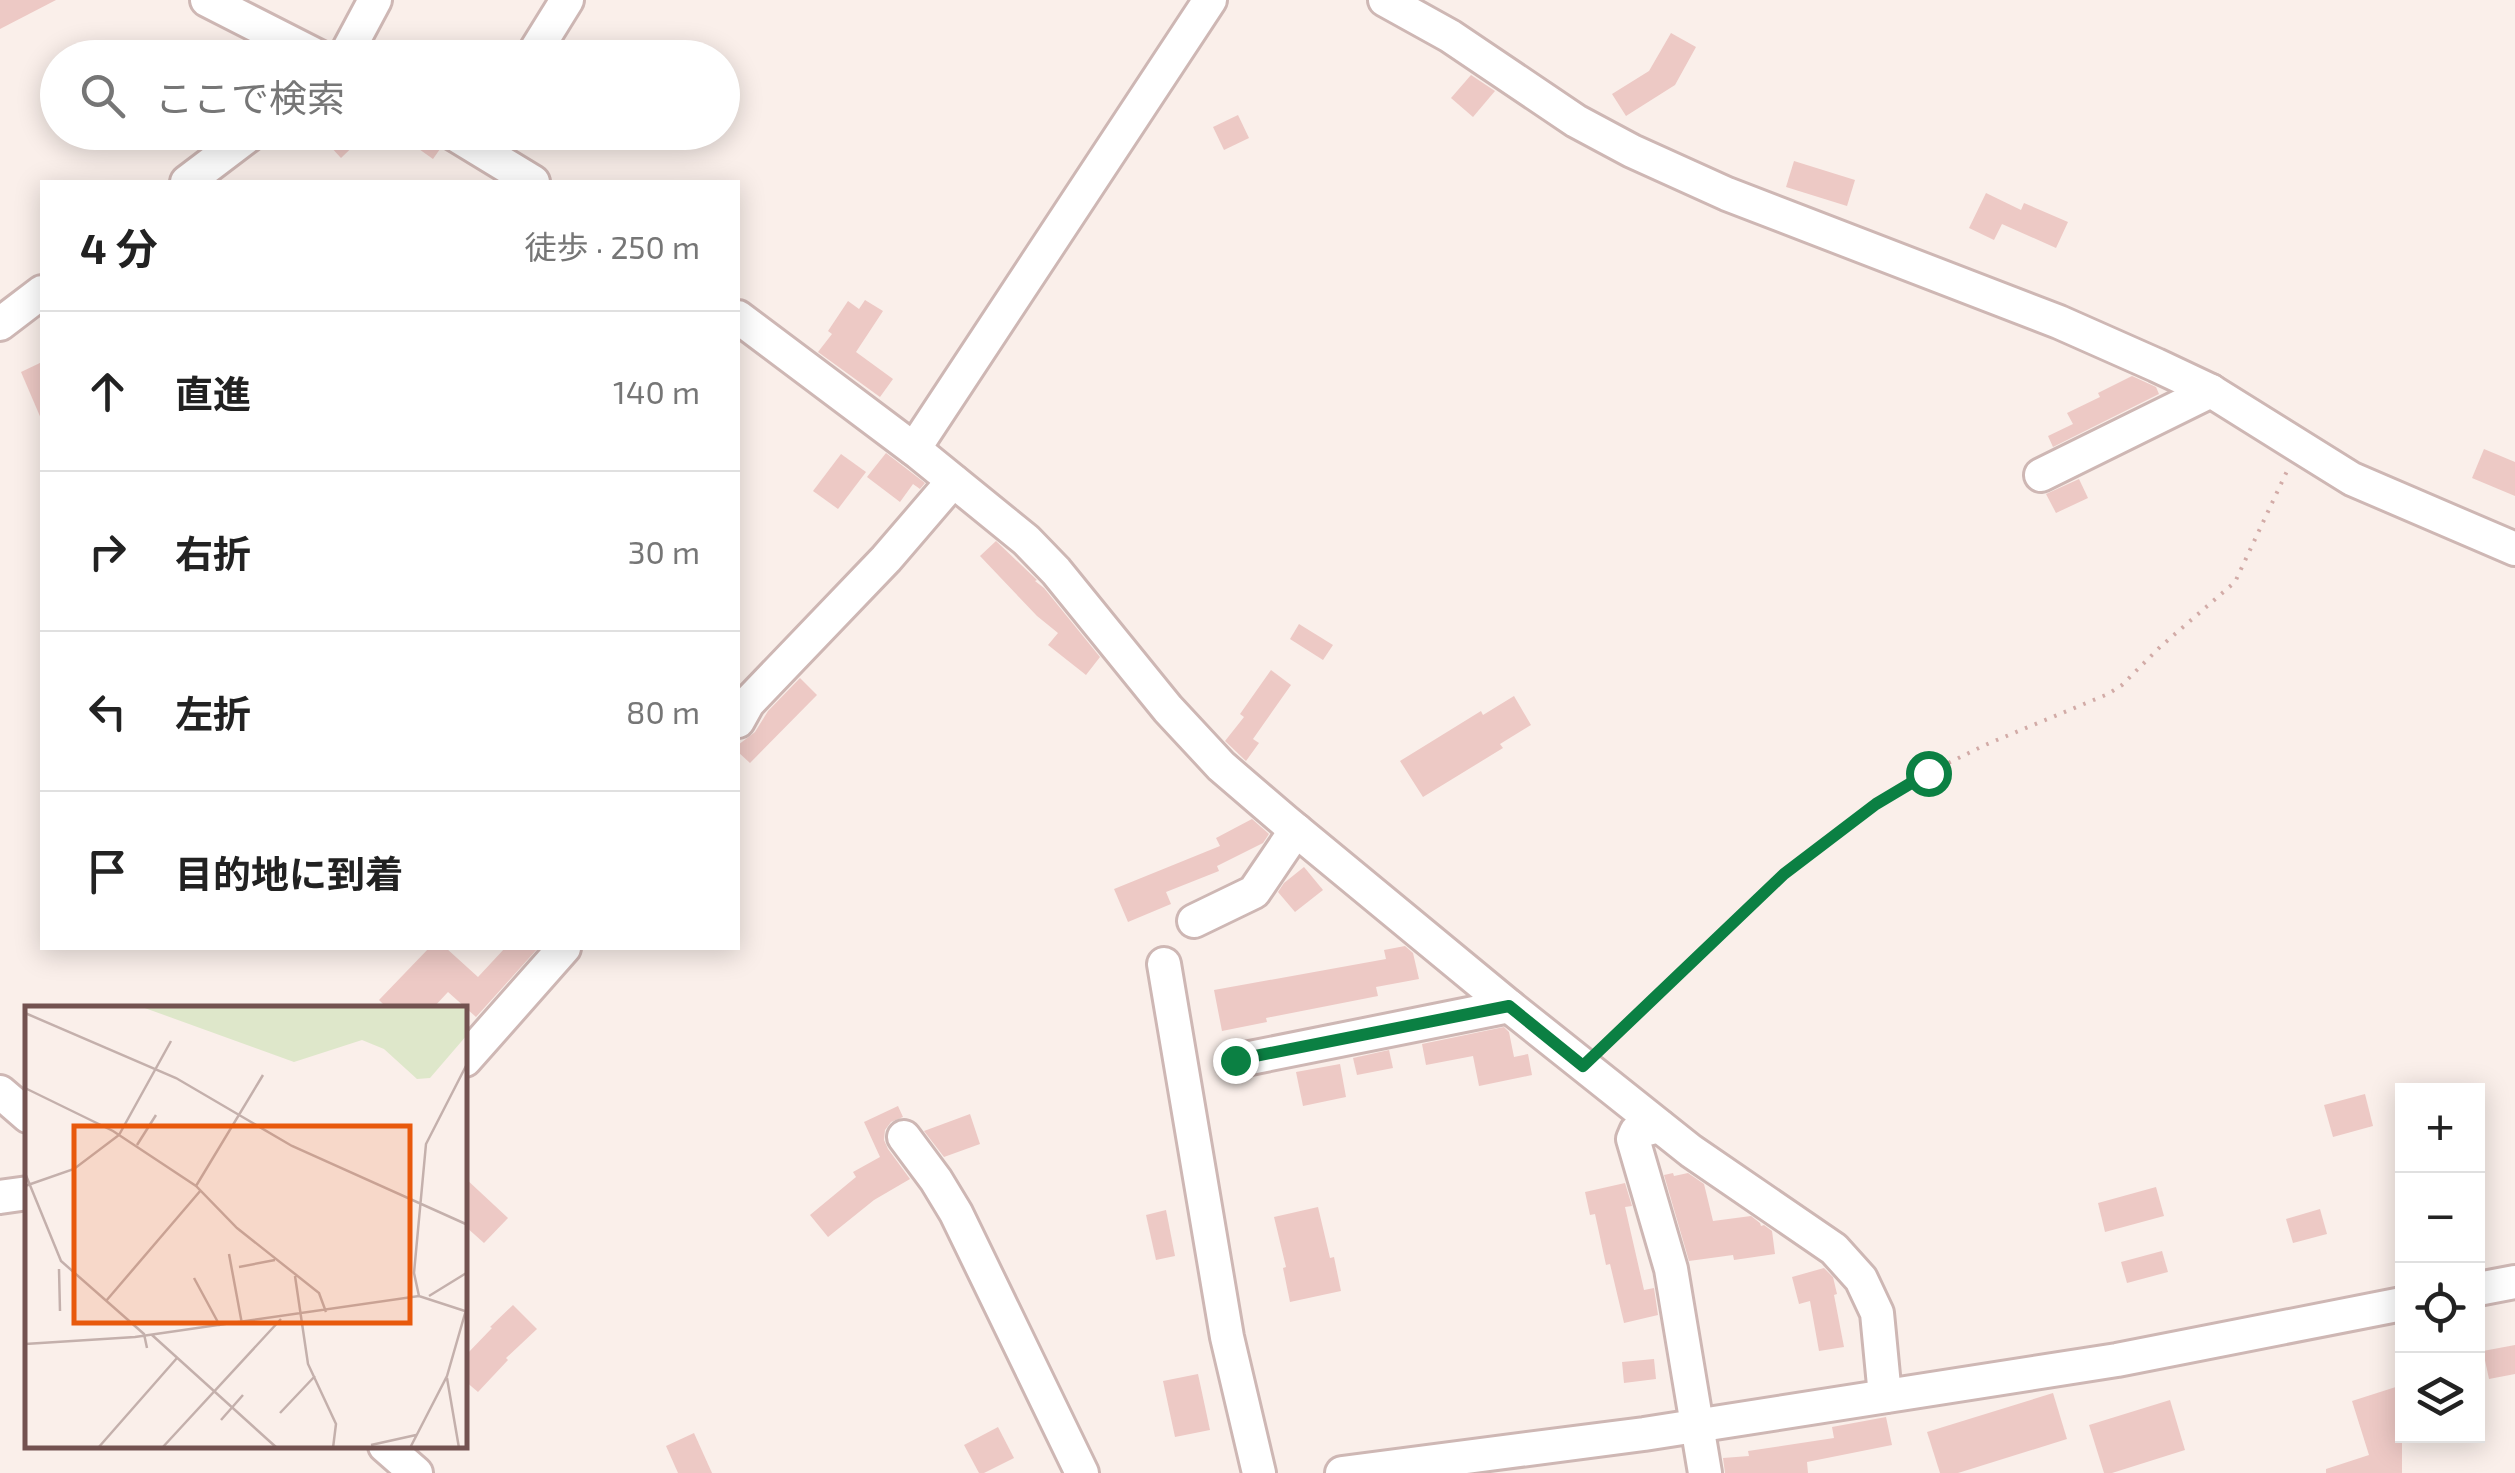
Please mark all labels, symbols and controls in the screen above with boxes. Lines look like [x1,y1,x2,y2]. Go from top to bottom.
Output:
search box [40,40,740,150]
icon: search [75,68,130,123]
text: ここで検索 [155,74,345,120]
text: 4 分 [80,222,158,272]
text: 徒歩 · 250 m [525,227,700,265]
icon: ahead [80,364,135,419]
text: 直進 [175,370,251,416]
text: 140 m [613,372,700,410]
icon: right [80,524,135,579]
text: 右折 [175,530,251,576]
text: 30 m [628,532,700,570]
icon: left [80,684,135,739]
text: 左折 [175,690,251,736]
text: 80 m [626,692,700,730]
route start [1906,751,1952,797]
icon: arrive [80,844,135,899]
text: 目的地に到着 [175,850,403,896]
inset map [25,1006,468,1448]
route end [1213,1038,1259,1084]
map controls [2395,1083,2485,1443]
button: + [2395,1083,2485,1173]
button: − [2395,1173,2485,1263]
button: locate [2395,1263,2485,1353]
button: layers [2395,1353,2485,1443]

